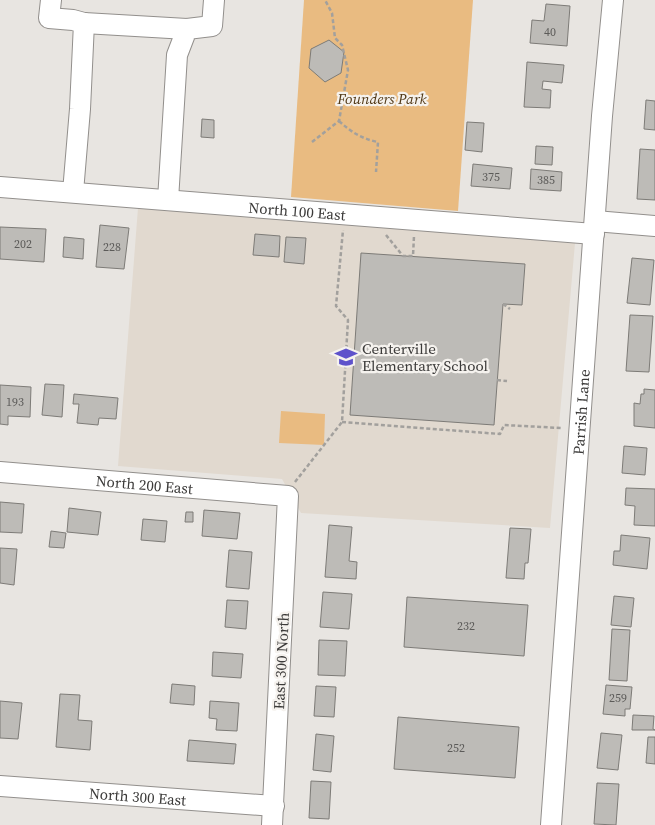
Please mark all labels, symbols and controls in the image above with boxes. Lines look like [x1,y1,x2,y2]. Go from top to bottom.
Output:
house number: 40 [544,24,556,40]
park label: Founders Park [336,88,428,109]
house number: 375 [482,169,500,185]
house number: 385 [537,172,555,188]
street label: North 100 East [248,196,347,225]
house number: 202 [14,236,32,252]
house number: 228 [103,239,121,255]
place label: Centerville Elementary School [362,338,489,376]
school or university icon: Centerville Elementary School [333,344,359,370]
street label: Parrish Lane [567,368,594,456]
house number: 193 [6,394,24,410]
street label: North 200 East [95,470,194,499]
street label: East 300 North [268,612,294,710]
house number: 232 [457,618,475,634]
house number: 259 [609,690,627,706]
house number: 252 [447,740,465,756]
street label: North 300 East [88,782,187,810]

